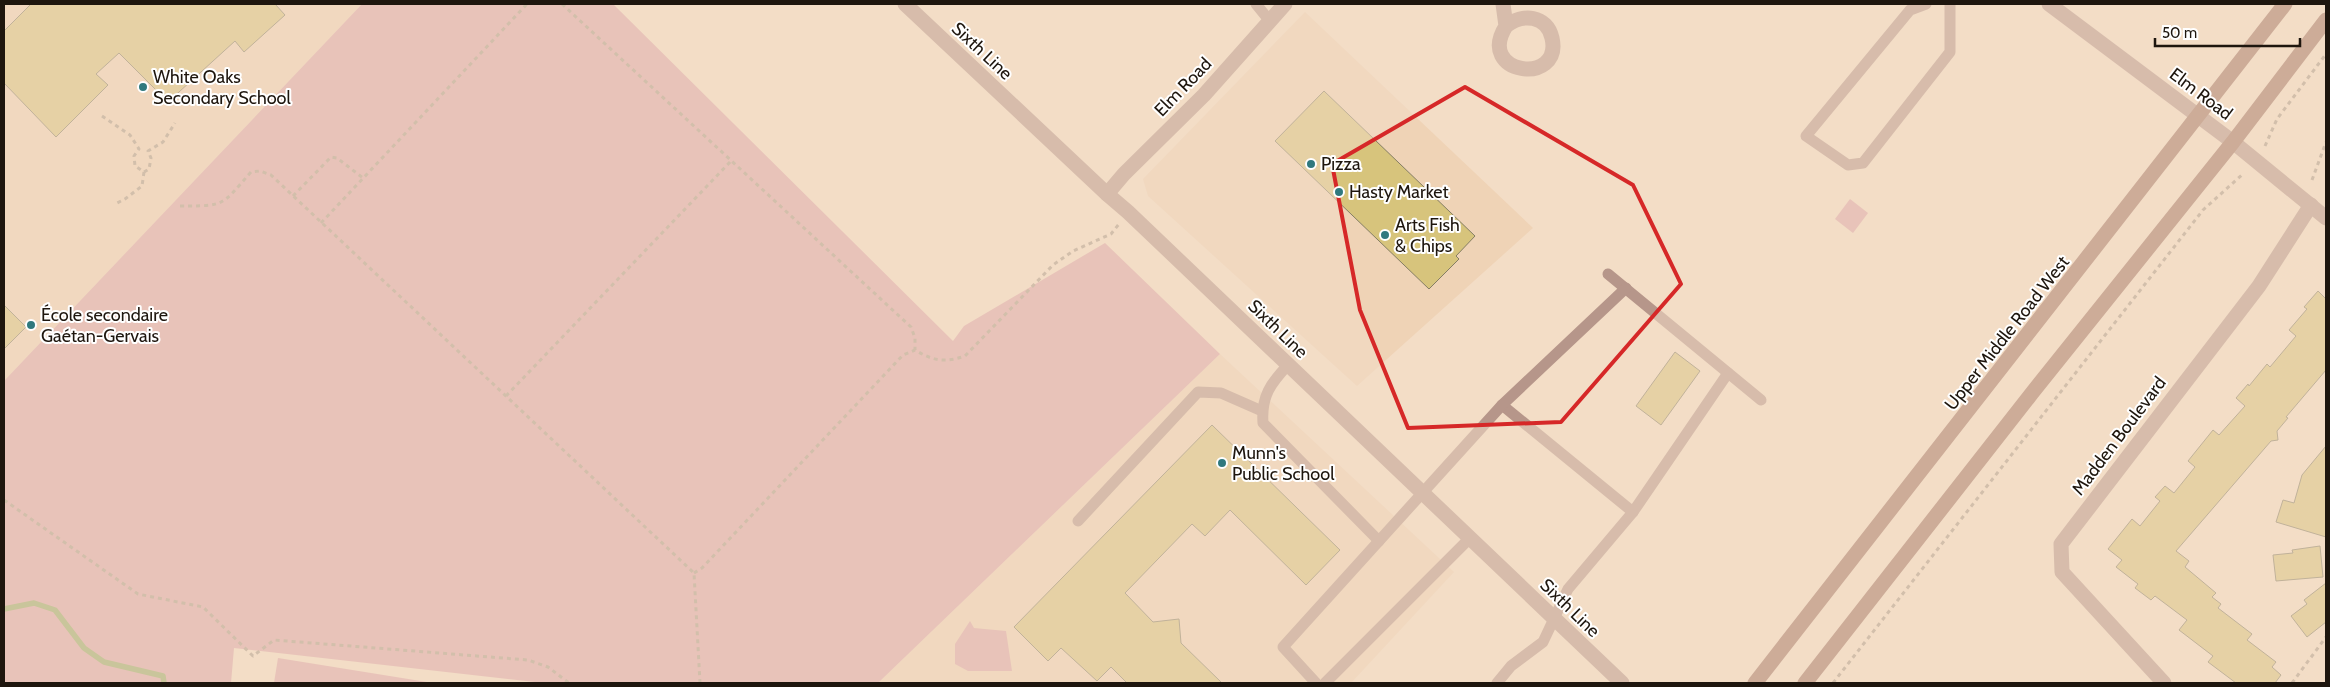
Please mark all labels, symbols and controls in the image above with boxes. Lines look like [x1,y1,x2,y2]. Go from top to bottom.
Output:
scale bar [2155,15,2300,47]
street label: Sixth Line [947,17,1017,85]
text: 50 m [2162,24,2197,42]
street label: Elm Road [1150,53,1216,121]
street label: Elm Road [2165,63,2237,125]
place label: White Oaks Secondary School [153,66,291,109]
marker: White Oaks Secondary School [137,81,149,93]
place label: Pizza [1321,153,1361,175]
marker: Pizza [1305,158,1317,170]
place label: Hasty Market [1349,181,1449,203]
marker: Hasty Market [1333,186,1345,198]
place label: Arts Fish & Chips [1395,214,1460,257]
marker: Arts Fish & Chips [1379,229,1391,241]
street label: Upper Middle Road West [1940,252,2074,414]
street label: Sixth Line [1243,295,1313,363]
place label: École secondaire Gaétan-Gervais [41,304,168,347]
marker: École secondaire Gaétan-Gervais [25,319,37,331]
street label: Madden Boulevard [2067,372,2171,500]
place label: Munn's Public School [1232,442,1335,485]
marker: Munn's Public School [1216,457,1228,469]
street label: Sixth Line [1535,574,1605,642]

